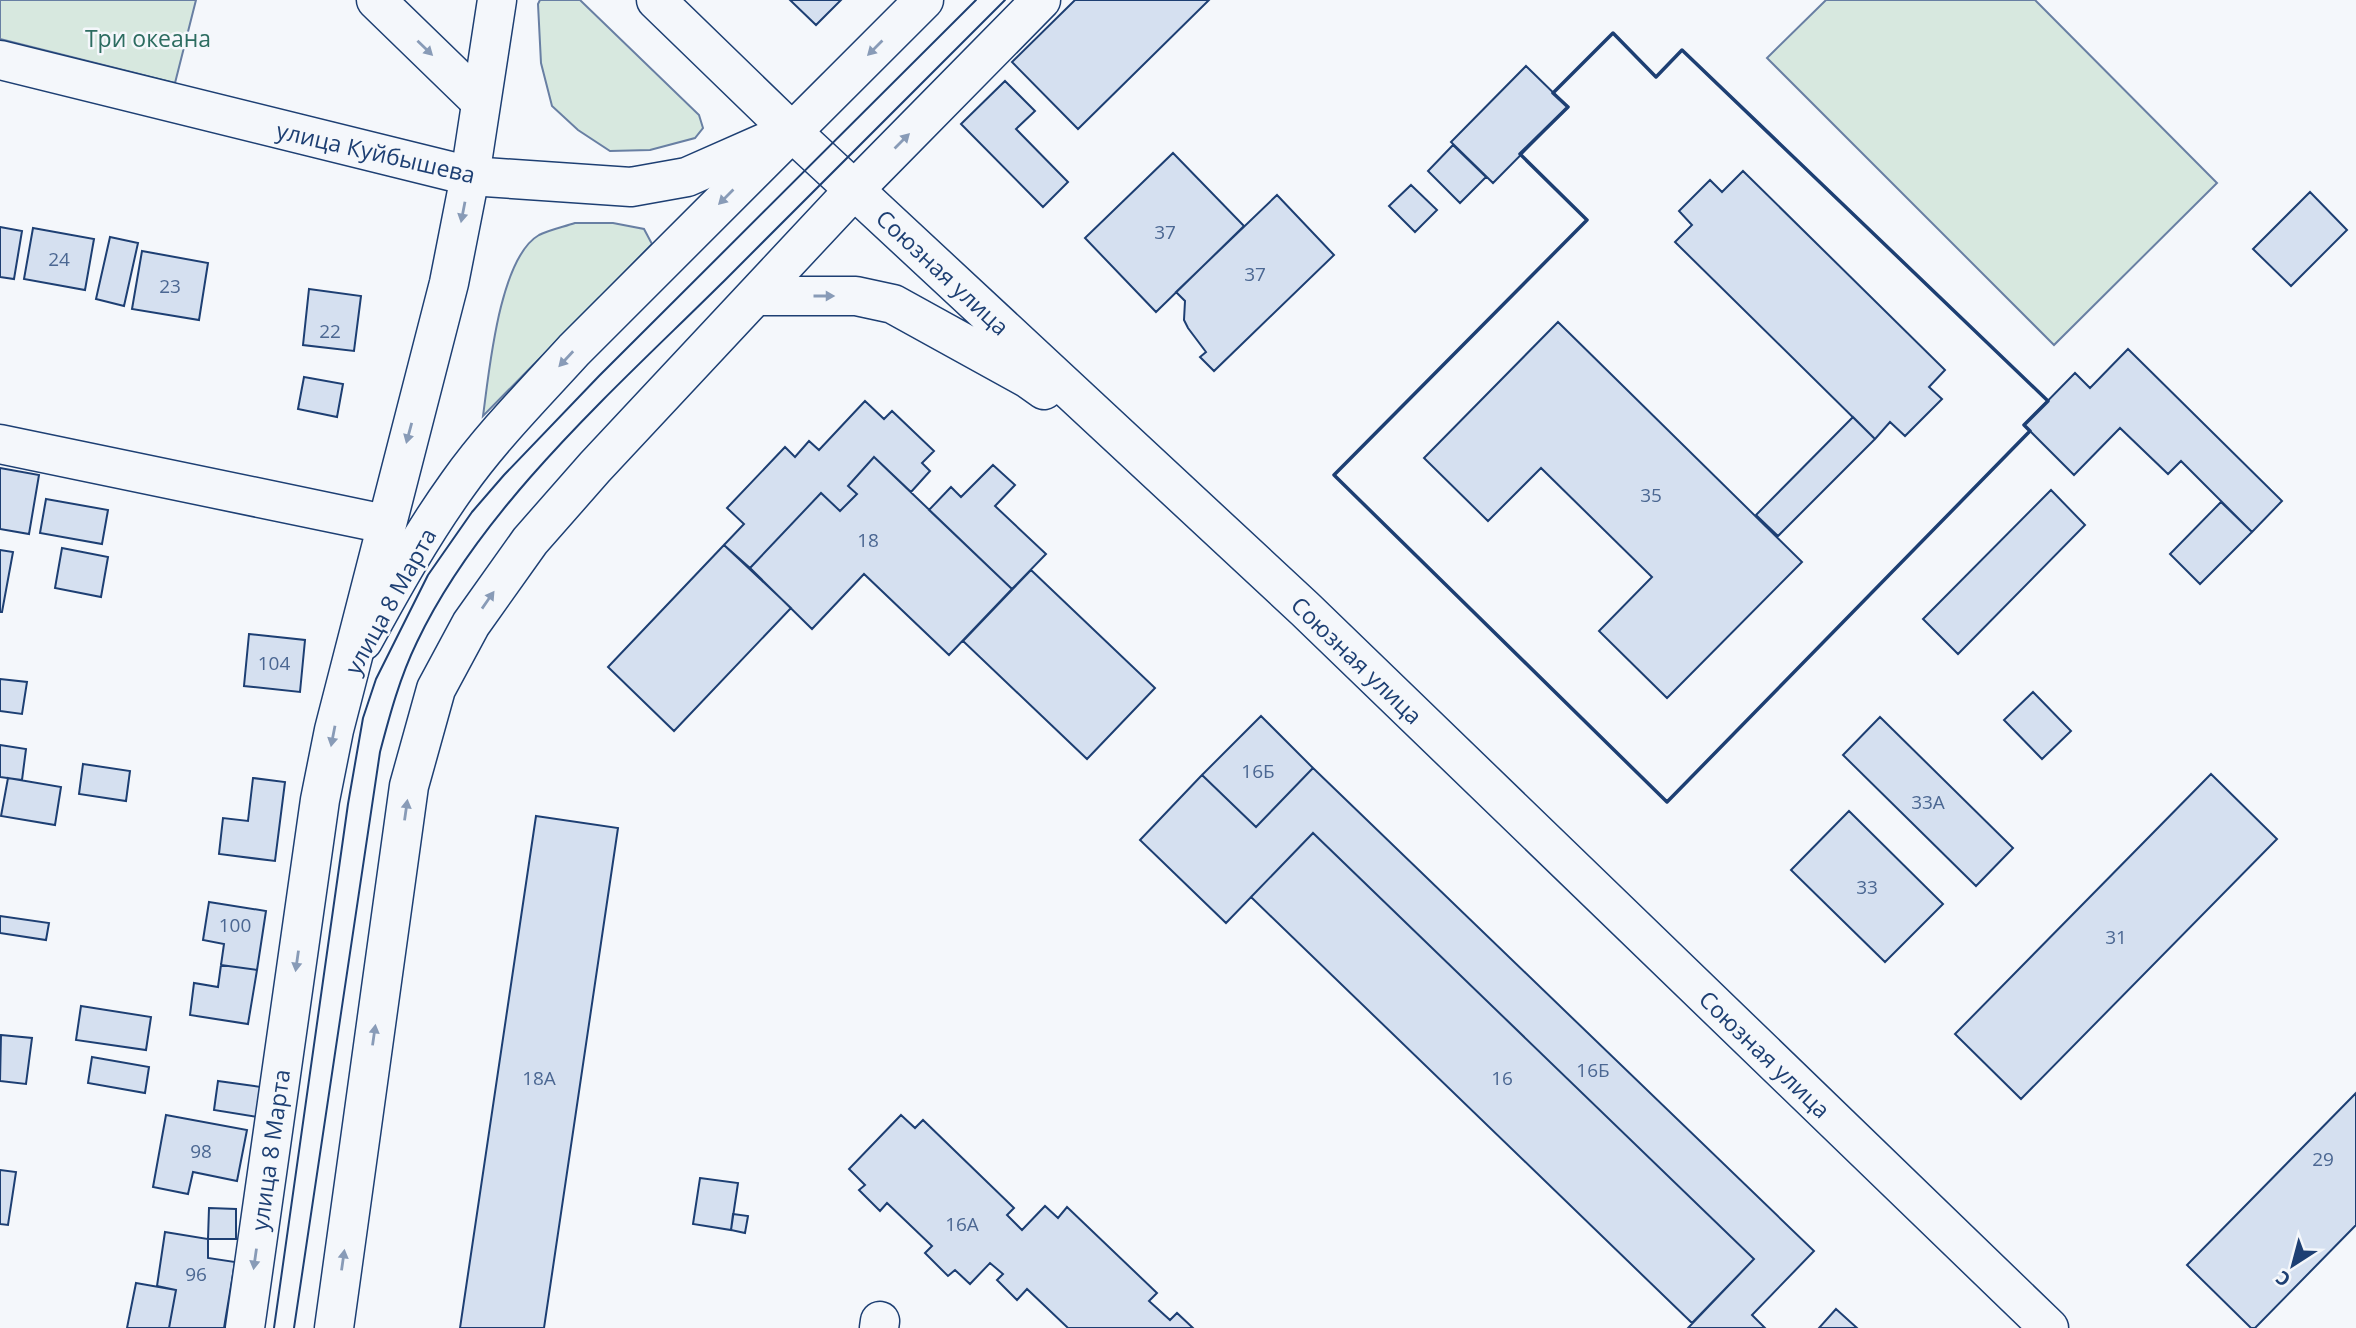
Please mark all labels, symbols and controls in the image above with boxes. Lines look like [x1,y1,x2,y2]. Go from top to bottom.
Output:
park label: Три океана [85,22,211,54]
one-way arrow [416,39,433,55]
one-way arrow [867,40,883,56]
street label: улица Куйбышева [273,114,479,190]
one-way arrow [894,133,910,149]
one-way arrow [718,189,734,205]
one-way arrow [457,201,468,223]
street label: Союзная улица [870,202,1016,342]
house number: 37 [1154,219,1176,245]
house number: 24 [48,246,70,272]
house number: 37 [1244,261,1266,287]
house number: 23 [159,273,181,299]
one-way arrow [813,290,835,302]
house number: 22 [319,318,341,344]
one-way arrow [559,350,575,367]
one-way arrow [403,423,414,445]
house number: 35 [1640,482,1662,508]
street label: улица 8 Марта [337,522,443,680]
house number: 18 [857,527,879,553]
street label: Союзная улица [1284,589,1430,731]
one-way arrow [481,591,495,609]
house number: 104 [258,650,290,676]
one-way arrow [327,725,338,747]
house number: 16Б [1241,758,1275,784]
house number: 33А [1911,789,1945,815]
one-way arrow [401,799,412,821]
house number: 33 [1856,874,1878,900]
house number: 100 [219,912,251,938]
house number: 31 [2105,924,2127,950]
one-way arrow [291,950,302,972]
street label: Союзная улица [1692,983,1838,1125]
one-way arrow [369,1024,380,1046]
house number: 16Б [1576,1057,1610,1083]
house number: 18А [522,1065,556,1091]
house number: 16 [1491,1065,1513,1091]
street label: улица 8 Марта [243,1067,297,1233]
house number: 98 [190,1138,212,1164]
house number: 29 [2312,1146,2334,1172]
house number: 16А [945,1211,979,1237]
north arrow [2258,1230,2328,1300]
one-way arrow [249,1248,260,1270]
one-way arrow [338,1249,349,1271]
house number: 96 [185,1261,207,1287]
text: С [2270,1265,2296,1293]

